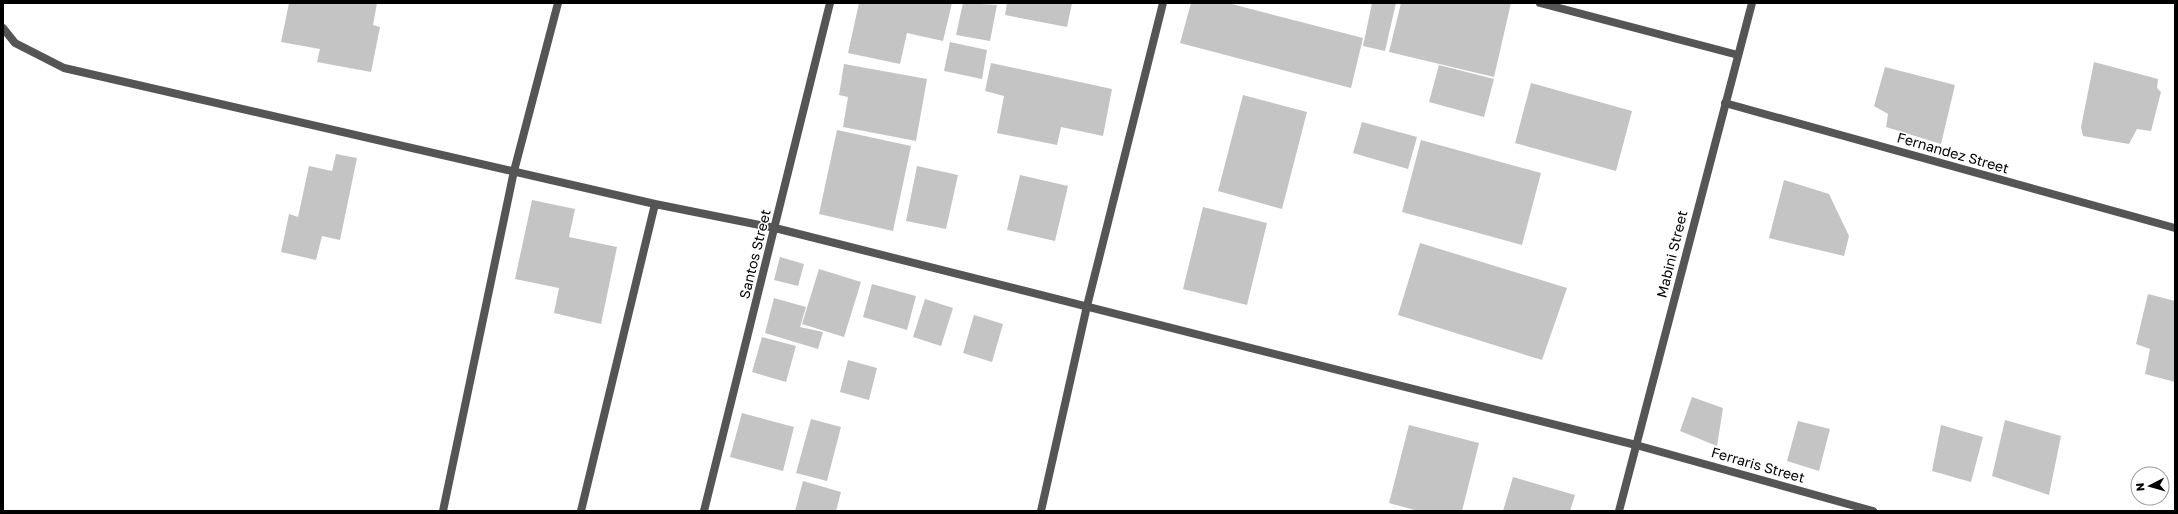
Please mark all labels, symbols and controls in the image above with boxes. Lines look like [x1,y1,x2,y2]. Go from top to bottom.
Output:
street label: Fernandez Street [1895,128,2011,177]
street label: Santos Street [735,207,774,300]
street label: Mabini Street [1652,208,1691,299]
street label: Ferraris Street [1709,443,1807,486]
north arrow [2130,466,2170,506]
text: N [2133,482,2146,492]

